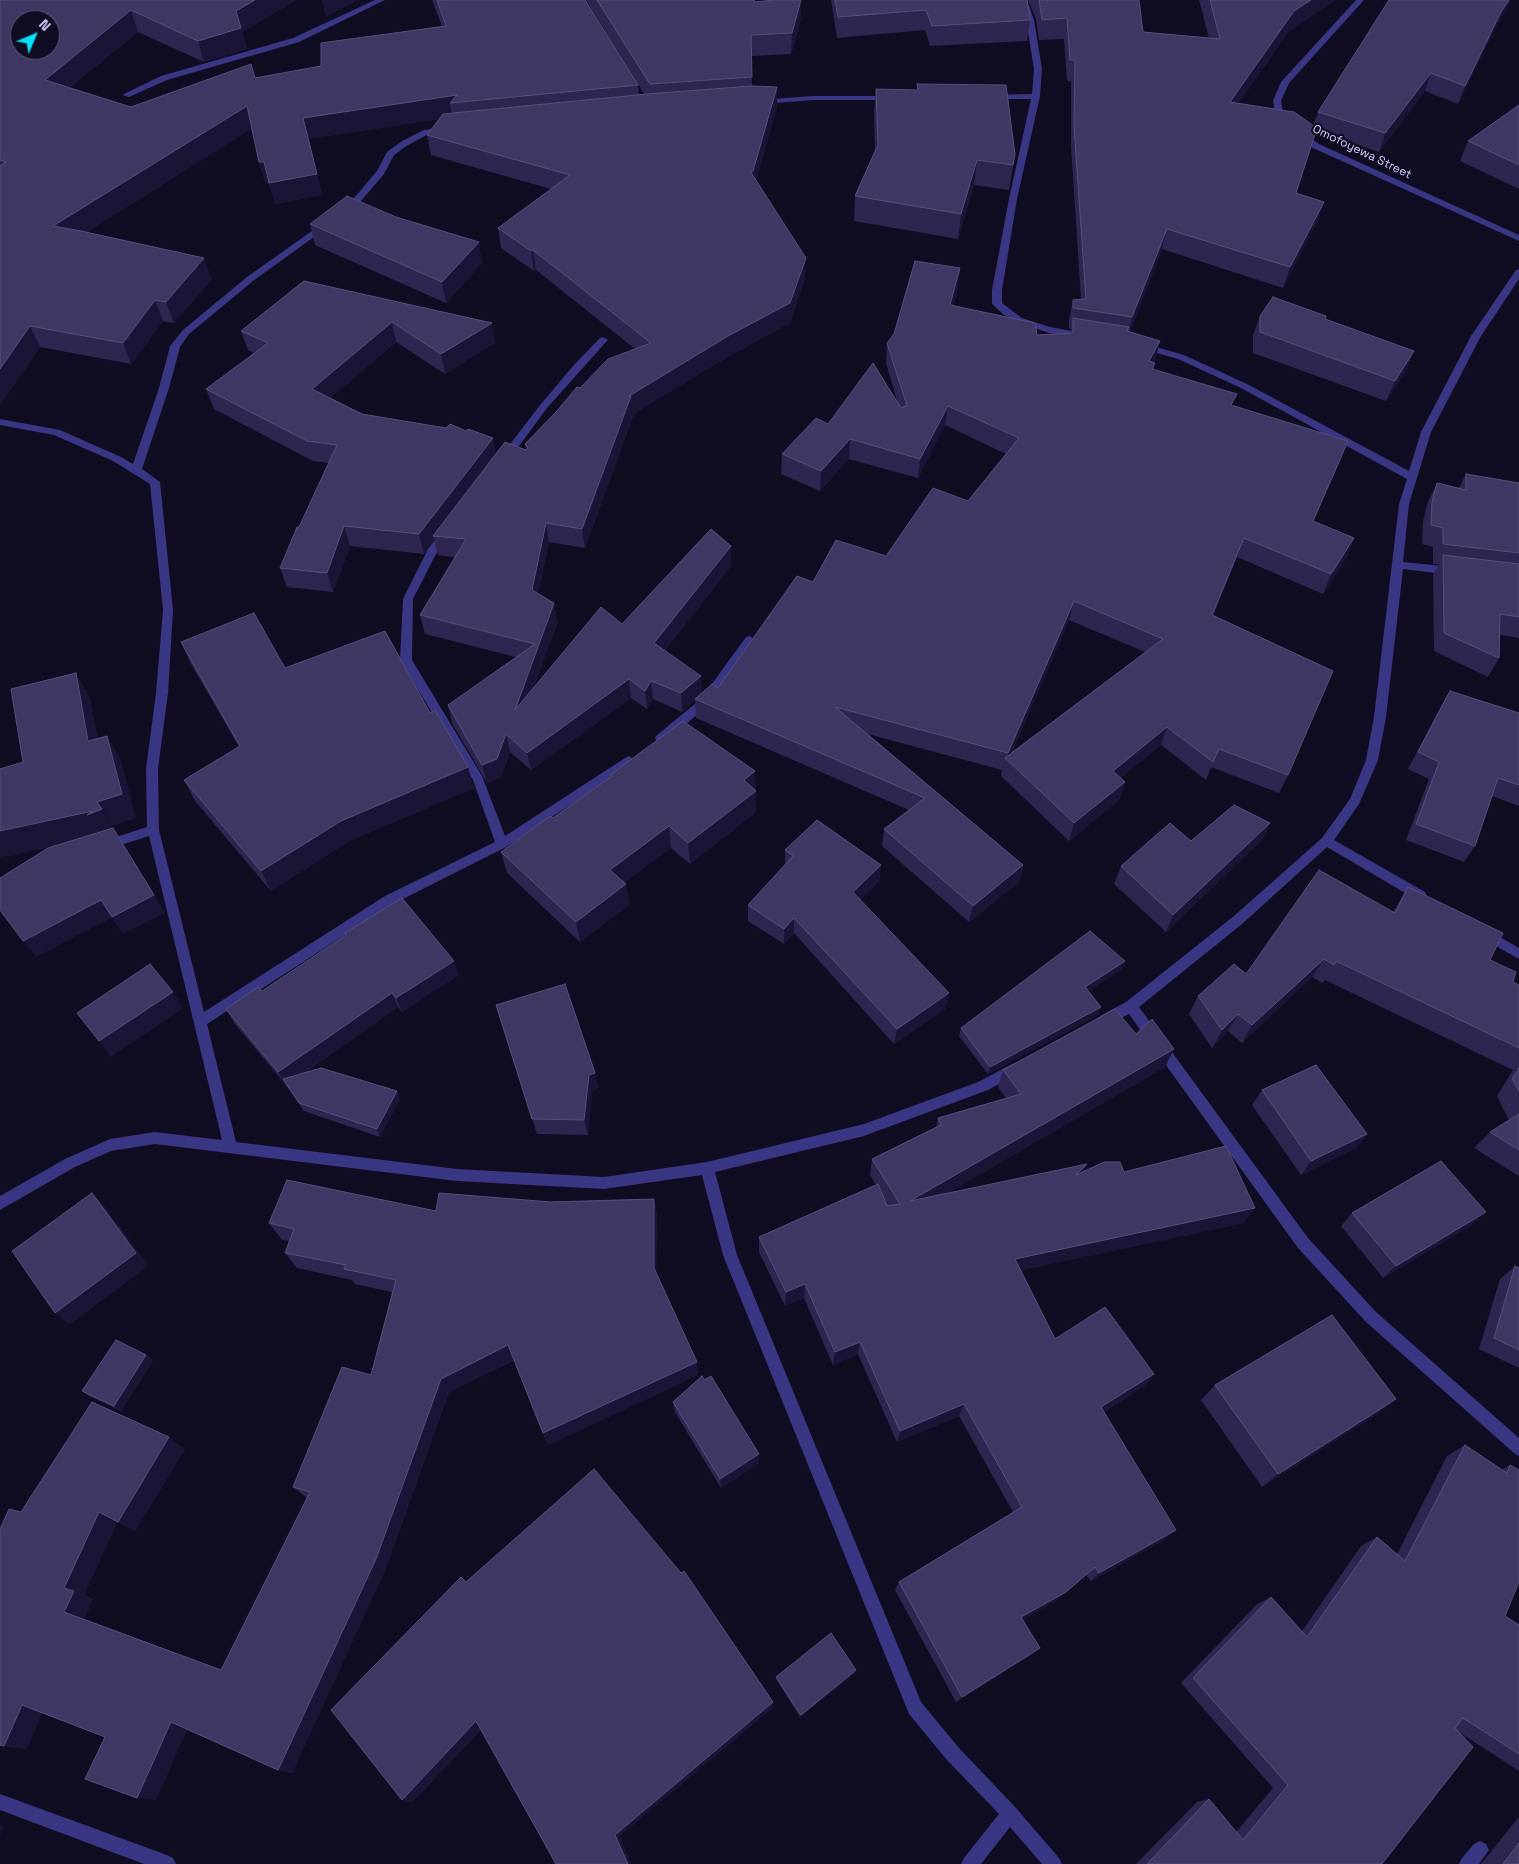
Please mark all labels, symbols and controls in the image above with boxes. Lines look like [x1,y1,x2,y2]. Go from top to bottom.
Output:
north arrow [10,10,60,60]
text: N [35,15,55,35]
street label: Omofoyewa Street [1310,122,1414,182]

